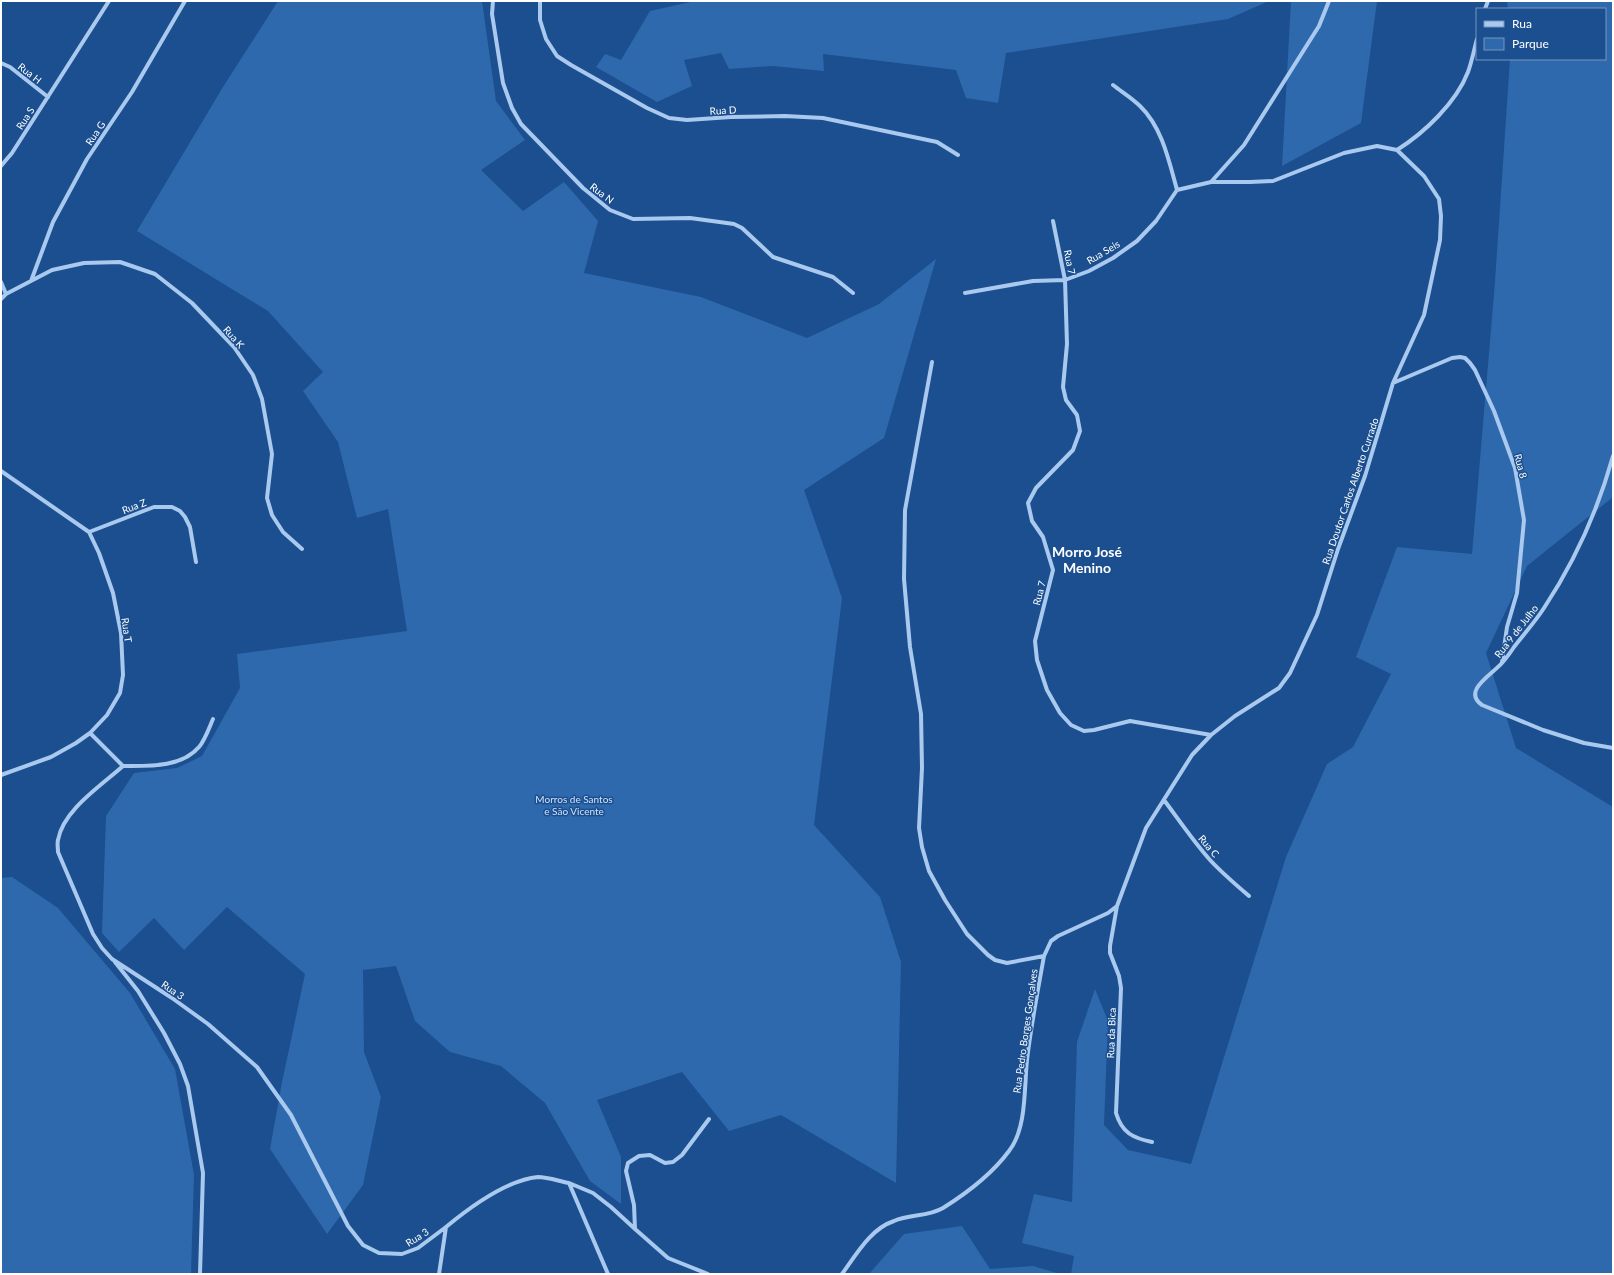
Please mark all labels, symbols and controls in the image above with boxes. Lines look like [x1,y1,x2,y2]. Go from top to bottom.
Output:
legend [1476,8,1606,60]
text: Rua [1512,16,1532,31]
text: Parque [1512,36,1549,51]
street label: Rua H [16,60,44,86]
street label: Rua D [709,103,737,117]
street label: Rua S [13,104,37,132]
street label: Rua G [83,119,107,147]
street label: Rua N [588,180,616,206]
street label: Rua Seis [1084,237,1122,267]
street label: Rua 7 [1062,249,1078,276]
street label: Rua K [221,323,247,351]
street label: Rua Doutor Carlos Alberto Currado [1319,416,1381,566]
street label: Rua 8 [1512,452,1530,480]
street label: Rua Z [120,496,148,516]
district label: Morro José Menino [1052,543,1122,576]
street label: Rua 7 [1030,579,1048,607]
street label: Rua 9 de Julho [1492,602,1541,660]
street label: Rua T [119,617,135,643]
park label: Morros de Santos e São Vicente [535,793,613,817]
street label: Rua C [1196,832,1222,860]
street label: Rua Pedro Borges Gonçalves [1010,968,1040,1094]
street label: Rua 3 [159,978,187,1002]
street label: Rua da Bica [1104,1007,1118,1059]
street label: Rua 3 [403,1225,431,1249]

